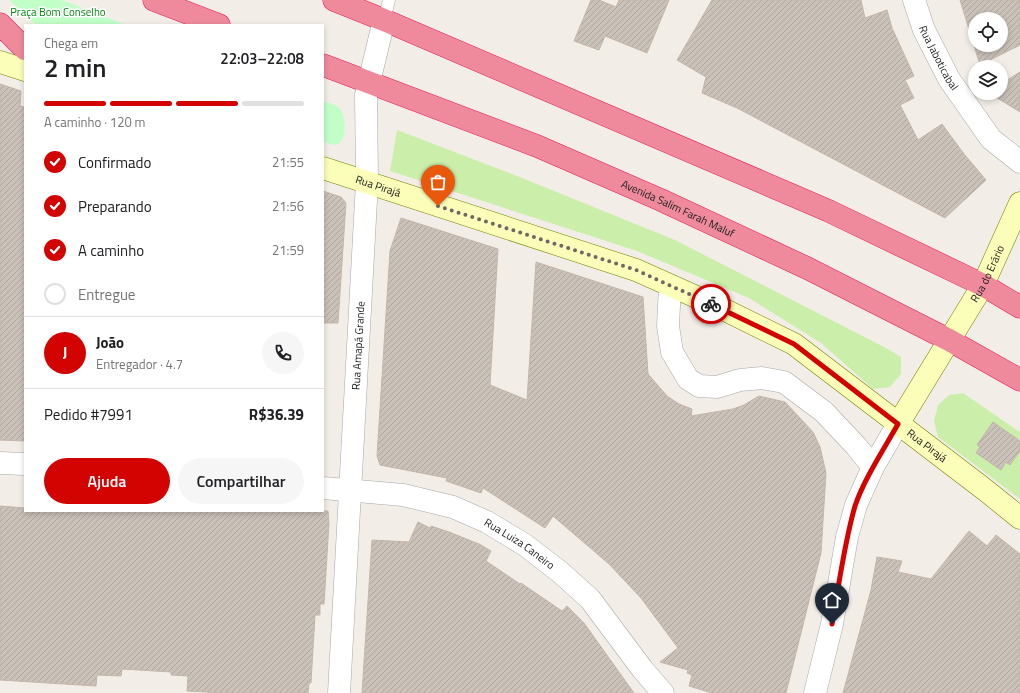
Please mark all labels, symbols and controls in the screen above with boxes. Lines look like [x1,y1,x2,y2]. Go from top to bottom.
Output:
park label: Praça Bom Conselho [10,4,106,20]
map controls [968,12,1008,100]
button: locate [968,12,1008,52]
street label: Rua Jaboticabal [915,23,962,93]
text: Chega em [44,33,98,53]
text: 22:03–22:08 [220,47,304,70]
text: 2 min [44,48,107,87]
button: layers [968,60,1008,100]
text: A caminho · 120 m [44,112,145,132]
icon: check [44,151,66,173]
text: Confirmado [78,151,151,174]
text: 21:55 [272,152,304,172]
pin [421,165,455,206]
street label: Rua Pirajá [353,171,403,201]
icon: bag [427,171,449,193]
street label: Avenida Salim Farah Maluf [619,176,737,241]
icon: check [44,195,66,217]
text: Preparando [78,195,152,218]
text: 21:56 [272,196,304,216]
icon: check [44,239,66,261]
text: A caminho [78,239,144,262]
text: 21:59 [272,240,304,260]
street label: Rua do Erário [966,242,1008,305]
text: Entregue [78,283,135,306]
courier [691,284,731,324]
icon: bike [700,293,722,315]
street label: Rua Amapá Grande [348,300,368,390]
text: João [96,331,124,354]
button: phone [262,332,304,374]
text: J [63,341,67,364]
text: Entregador · 4.7 [96,354,183,374]
text: Pedido #7991 [44,403,133,426]
text: R$36.39 [249,403,304,426]
street label: Rua Pirajá [904,425,951,466]
button: Ajuda [44,458,170,504]
button: Compartilhar [178,458,304,504]
street label: Rua Luiza Caneiro [481,514,558,573]
pin [815,583,849,624]
icon: home [821,589,843,611]

